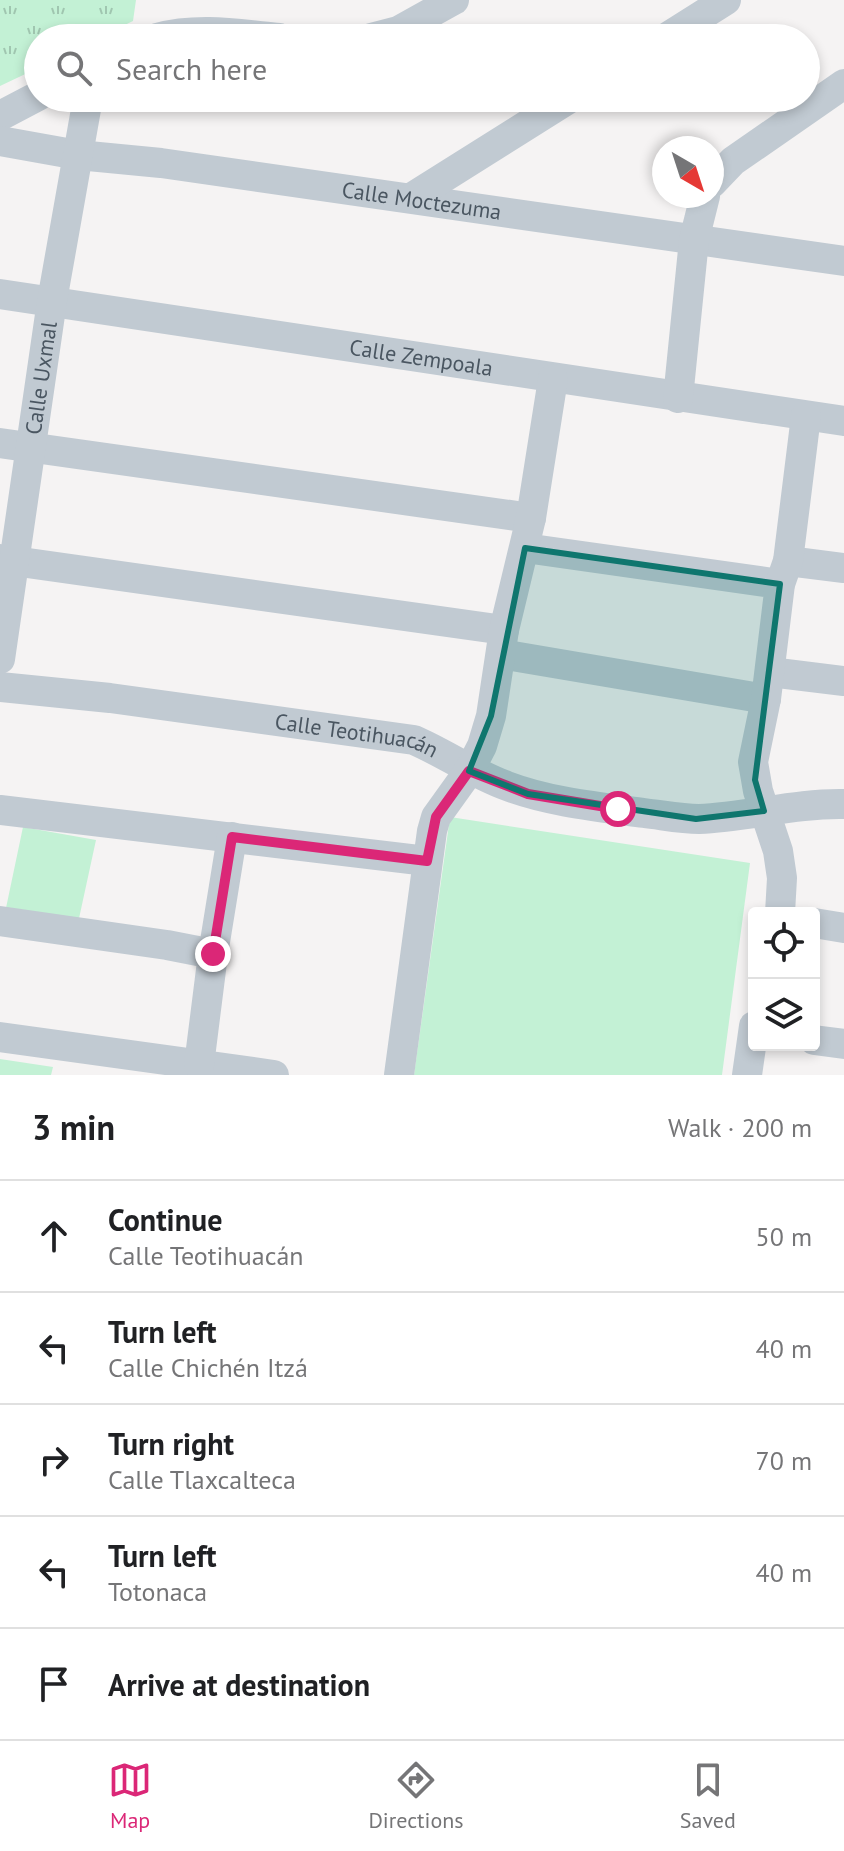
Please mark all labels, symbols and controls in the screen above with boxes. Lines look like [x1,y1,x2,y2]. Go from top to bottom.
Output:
search box [24,24,820,112]
icon: search [52,46,96,90]
text: Search here [116,49,267,88]
north arrow [652,136,724,208]
street label: Calle Moctezuma [340,175,503,226]
street label: Calle Uxmal [19,319,63,436]
street label: Calle Zempoala [348,333,495,382]
street label: Calle Teotihuacán [273,707,443,764]
route start [600,791,636,827]
map controls [748,907,820,1051]
button: locate [748,907,820,979]
route end [195,936,231,972]
button: layers [748,979,820,1051]
text: 3 min [32,1105,115,1149]
text: Walk · 200 m [668,1111,812,1144]
text: Continue [108,1200,222,1239]
icon: ahead [32,1214,76,1258]
text: 50 m [756,1220,812,1253]
text: Calle Teotihuacán [108,1239,304,1272]
text: Turn left [108,1312,216,1351]
icon: left [32,1326,76,1370]
text: 40 m [756,1332,812,1365]
text: Calle Chichén Itzá [108,1351,308,1384]
text: Turn right [108,1424,234,1463]
icon: right [32,1438,76,1482]
text: 70 m [756,1444,812,1477]
text: Calle Tlaxcalteca [108,1463,296,1496]
text: Turn left [108,1536,216,1575]
icon: left [32,1550,76,1594]
text: 40 m [756,1556,812,1589]
text: Totonaca [108,1575,207,1608]
icon: arrive [32,1662,76,1706]
text: Arrive at destination [108,1665,370,1704]
tab: Map [108,1758,152,1834]
tab: Directions [368,1758,464,1834]
tab: Saved [680,1758,736,1834]

